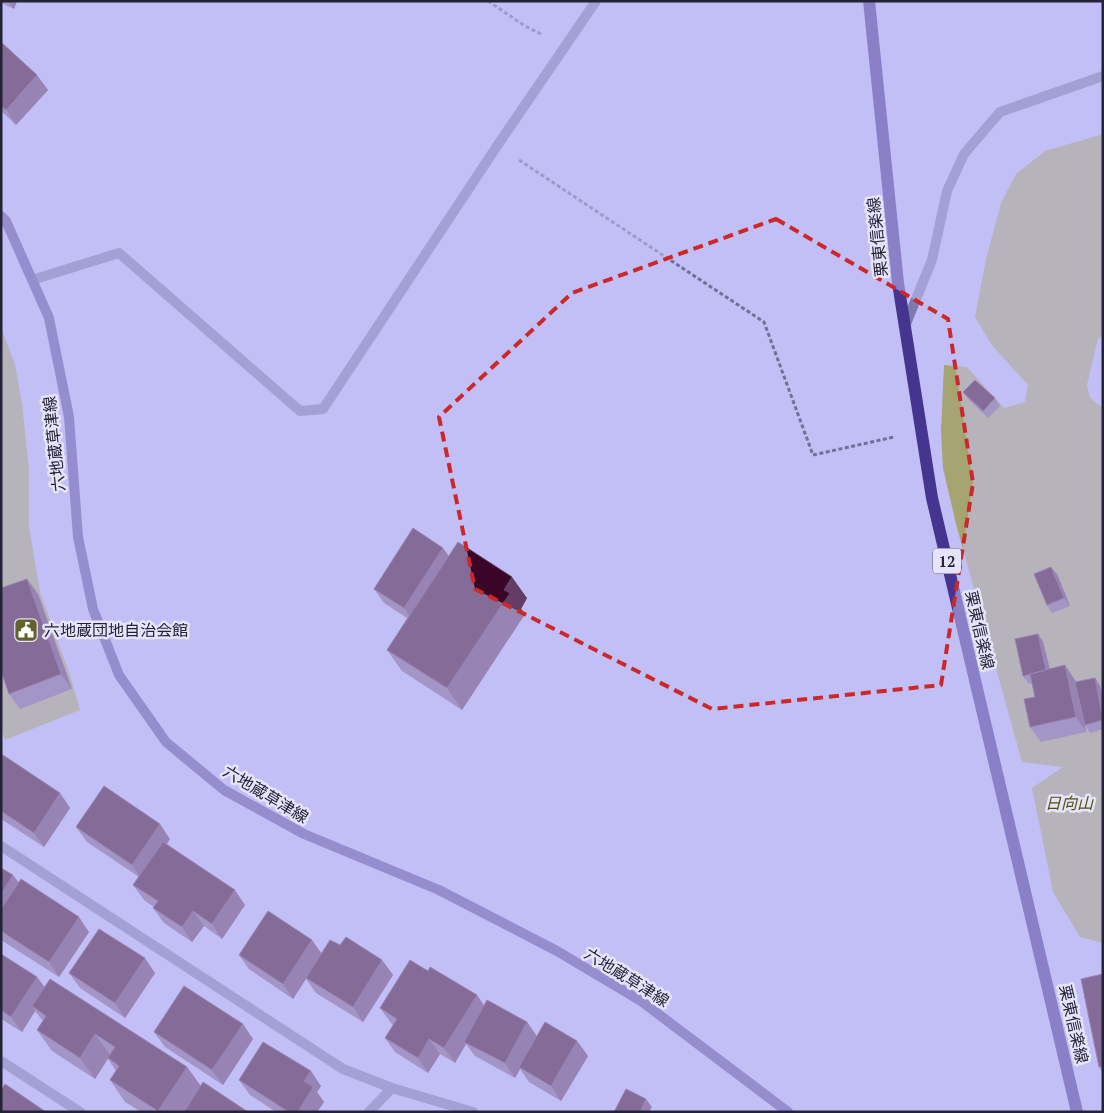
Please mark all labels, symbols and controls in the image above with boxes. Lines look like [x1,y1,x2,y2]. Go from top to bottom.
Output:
street label: 栗東信楽線 [862,196,892,278]
street label: 六地蔵草津線 [38,395,70,493]
road number: 12 [933,548,961,574]
street label: 栗東信楽線 [960,589,1000,671]
public building icon: 六地蔵団地自治会館 [13,617,39,643]
place label: 六地蔵団地自治会館 [44,619,188,641]
street label: 六地蔵草津線 [219,760,313,828]
park label: 日向山 [1045,792,1094,814]
street label: 六地蔵草津線 [580,942,674,1012]
street label: 栗東信楽線 [1054,983,1094,1065]

